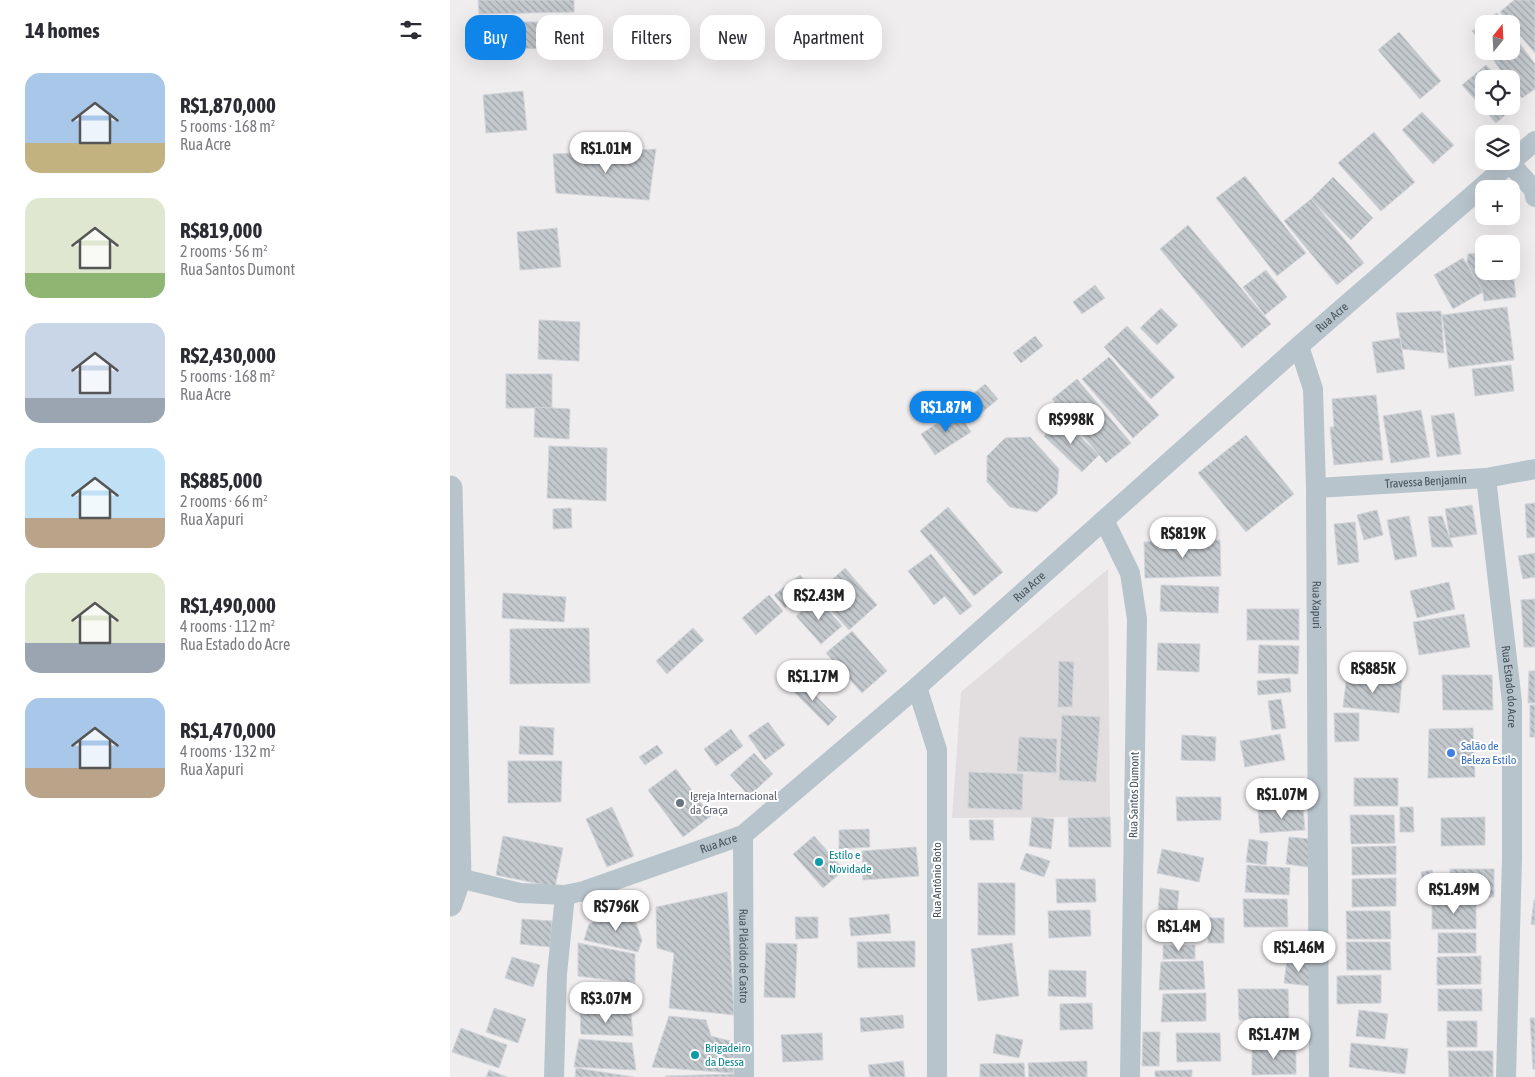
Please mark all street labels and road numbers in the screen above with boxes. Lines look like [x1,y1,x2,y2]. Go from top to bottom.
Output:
street label: Rua Acre [1313,299,1351,335]
street label: Travessa Benjamin [1384,472,1467,491]
street label: Rua Acre [1010,569,1048,605]
street label: Rua Xapuri [1309,581,1324,629]
street label: Rua Estado do Acre [1498,645,1519,728]
street label: Rua Santos Dumont [1126,751,1142,838]
street label: Rua Acre [698,831,739,857]
street label: Rua Antônio Boto [930,842,944,918]
street label: Rua Plácido de Castro [736,909,751,1004]

